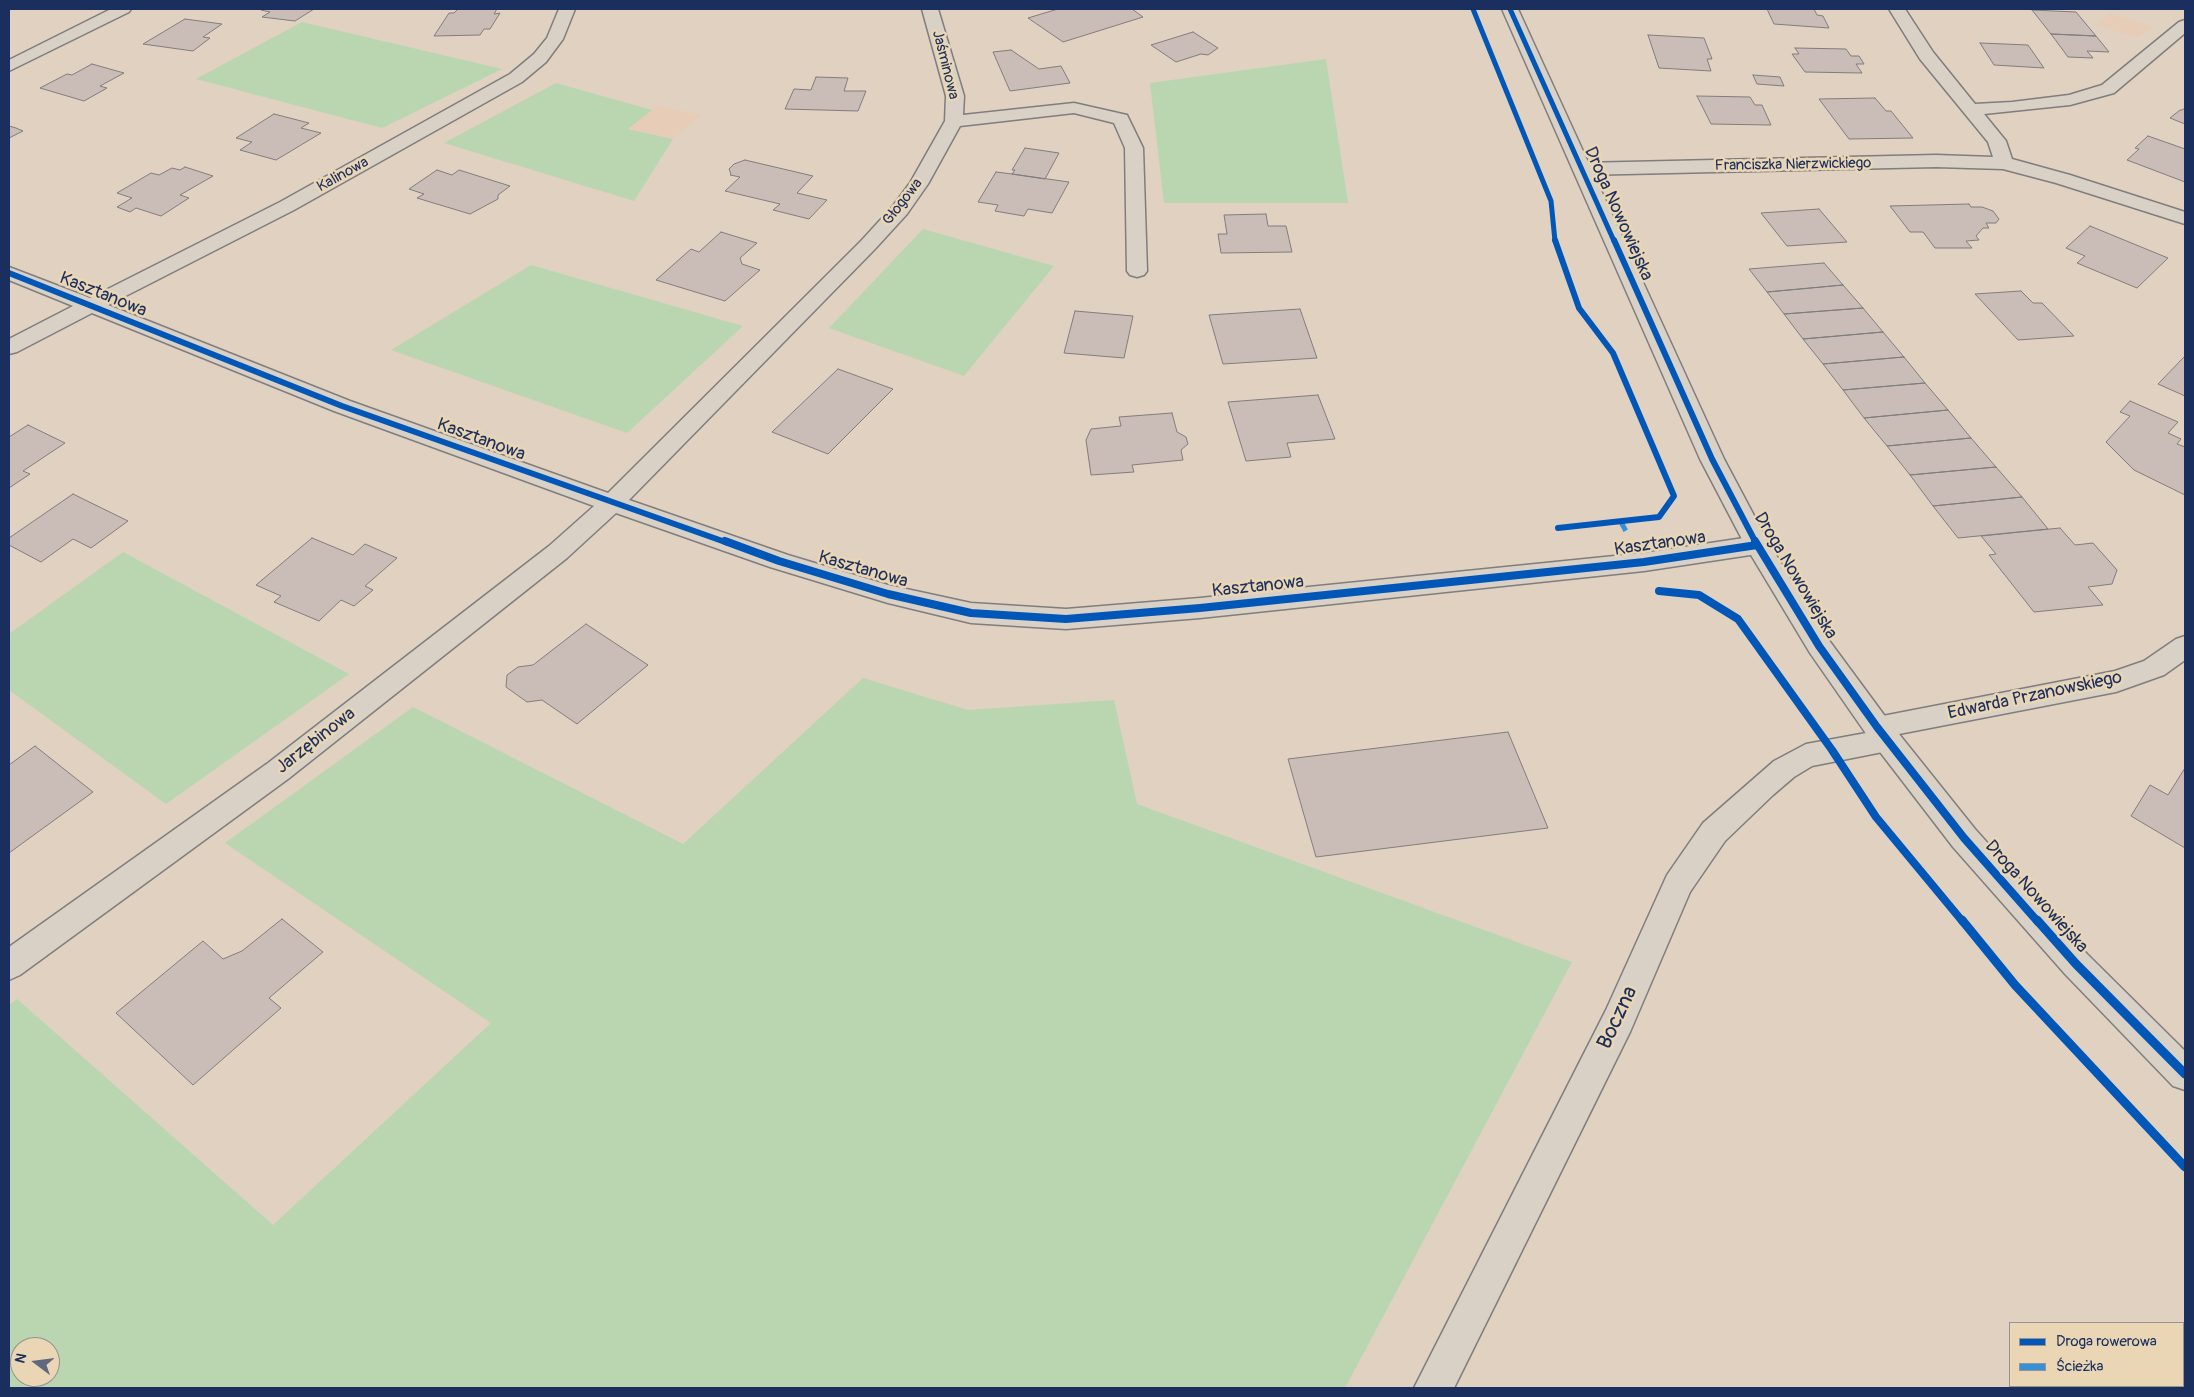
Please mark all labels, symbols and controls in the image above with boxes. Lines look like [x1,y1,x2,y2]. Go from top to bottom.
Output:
street label: Jaśminowa [928,29,962,101]
street label: Droga Nowowiejska [1579,144,1657,284]
street label: Kalinowa [314,154,372,196]
street label: Franciszka Nierzwickiego [1715,155,1871,175]
street label: Głogowa [879,175,927,229]
street label: Kasztanowa [56,268,150,322]
street label: Kasztanowa [434,414,528,466]
street label: Droga Nowowiejska [1749,509,1841,643]
street label: Kasztanowa [1613,527,1707,561]
street label: Kasztanowa [816,547,910,593]
street label: Kasztanowa [1211,571,1305,603]
street label: Edwarda Przanowskiego [1946,667,2124,725]
street label: Jarzębinowa [272,703,360,779]
street label: Droga Nowowiejska [1980,836,2092,958]
street label: Boczna [1593,983,1643,1053]
legend [2009,1322,2184,1387]
text: Droga rowerowa [2056,1332,2157,1351]
north arrow [10,1337,60,1387]
text: N [12,1351,30,1365]
text: Ścieżka [2056,1357,2104,1376]

